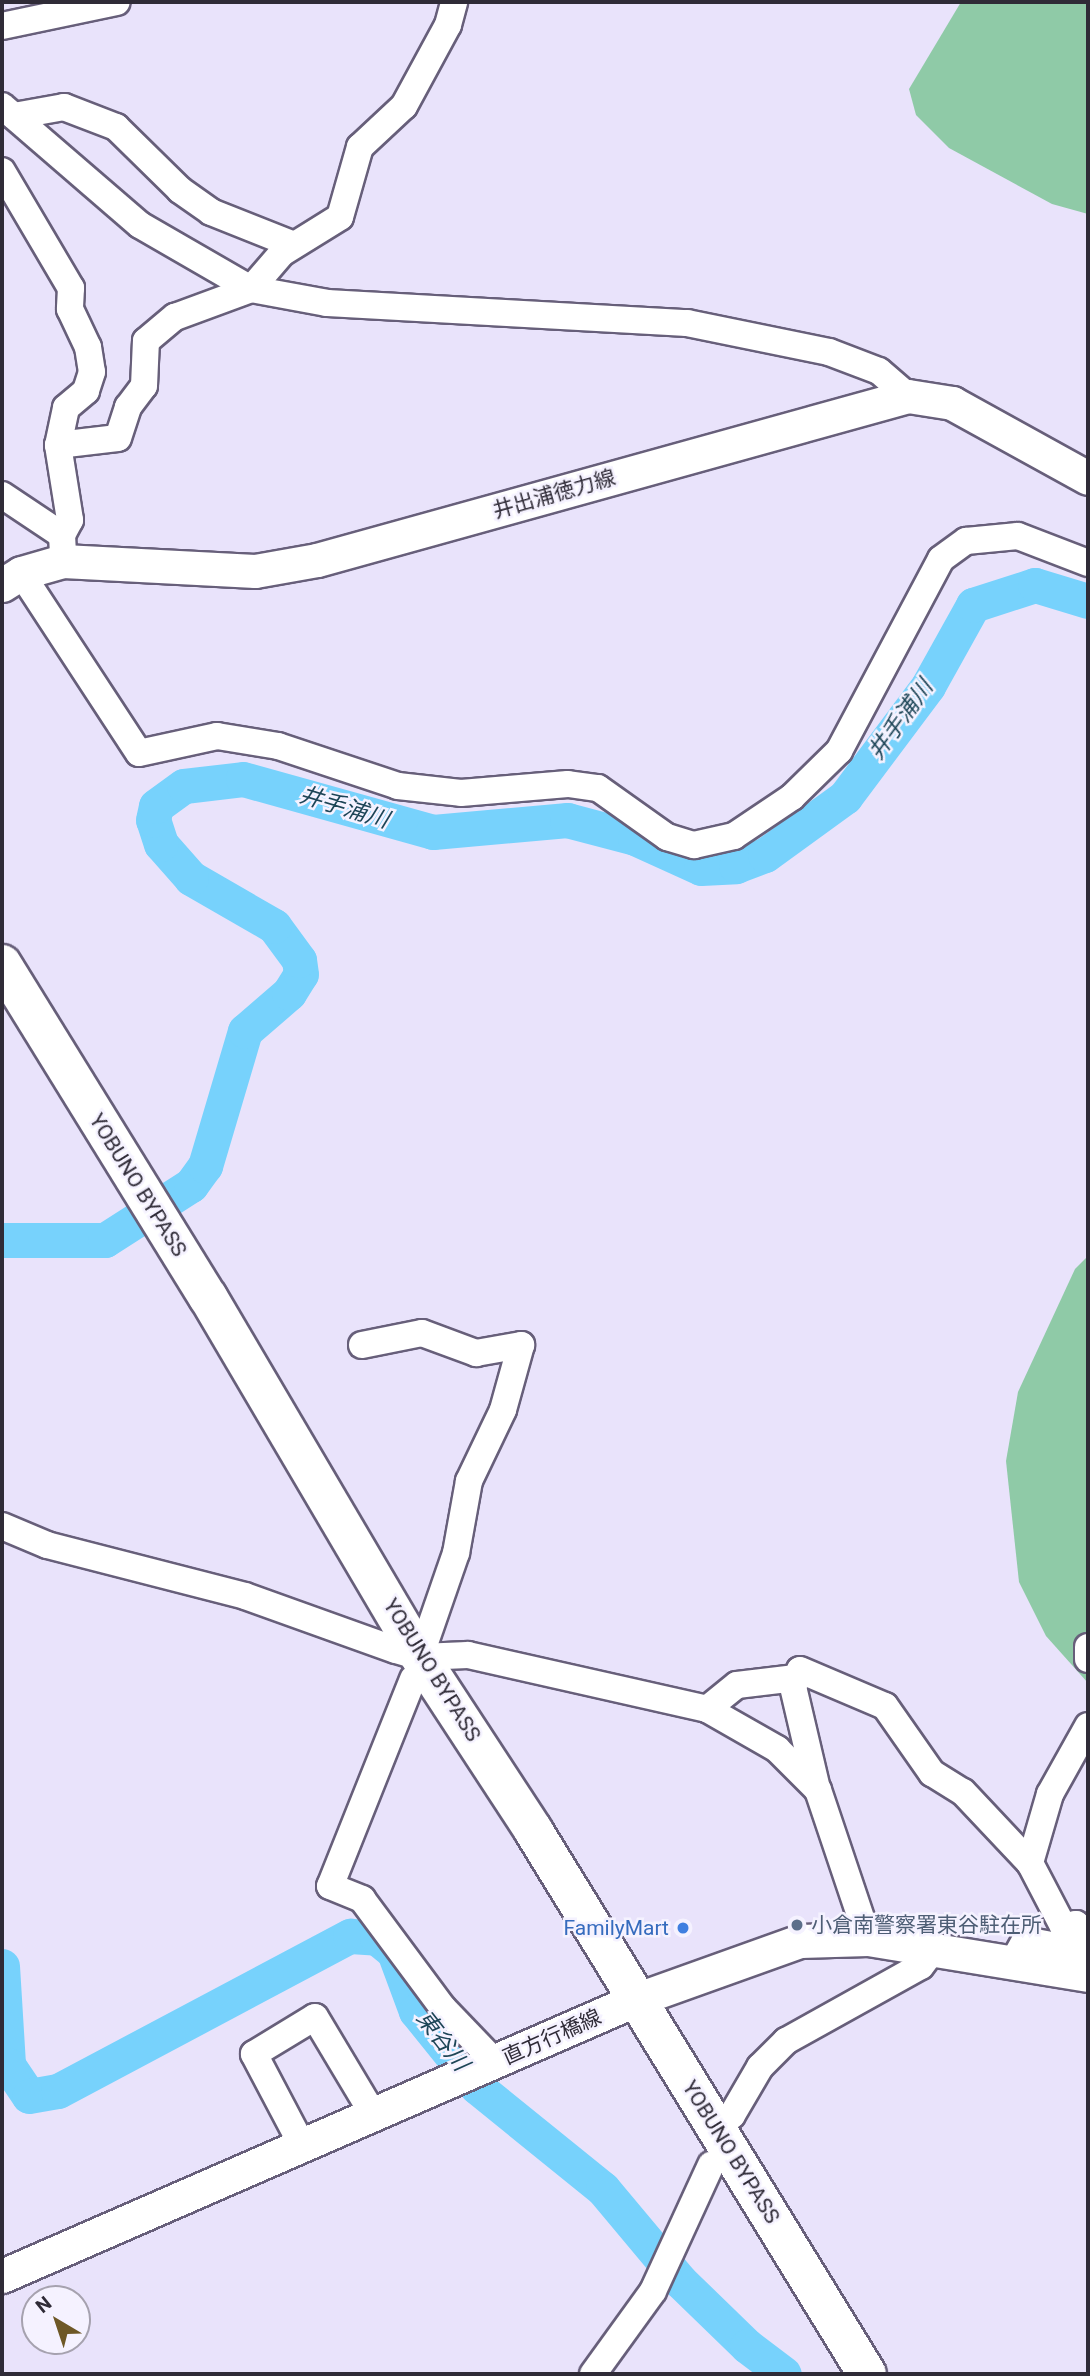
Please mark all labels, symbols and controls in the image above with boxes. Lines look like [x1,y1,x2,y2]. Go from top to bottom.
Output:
street label: 井出浦徳力線 [490,465,618,523]
water label: 井手浦川 [863,675,939,765]
water label: 井手浦川 [296,781,392,835]
street label: YOBUNO BYPASS [84,1109,192,1261]
street label: YOBUNO BYPASS [378,1594,486,1746]
place label: 小倉南警察署東谷駐在所 [811,1912,1042,1938]
place label: FamilyMart [563,1915,669,1941]
marker: 小倉南警察署東谷駐在所 [789,1917,805,1933]
marker: FamilyMart [675,1920,691,1936]
street label: 直方行橋線 [499,2004,605,2070]
water label: 東谷川 [410,2005,474,2077]
street label: YOBUNO BYPASS [677,2076,785,2228]
north arrow [21,2285,91,2355]
text: N [31,2292,56,2318]

